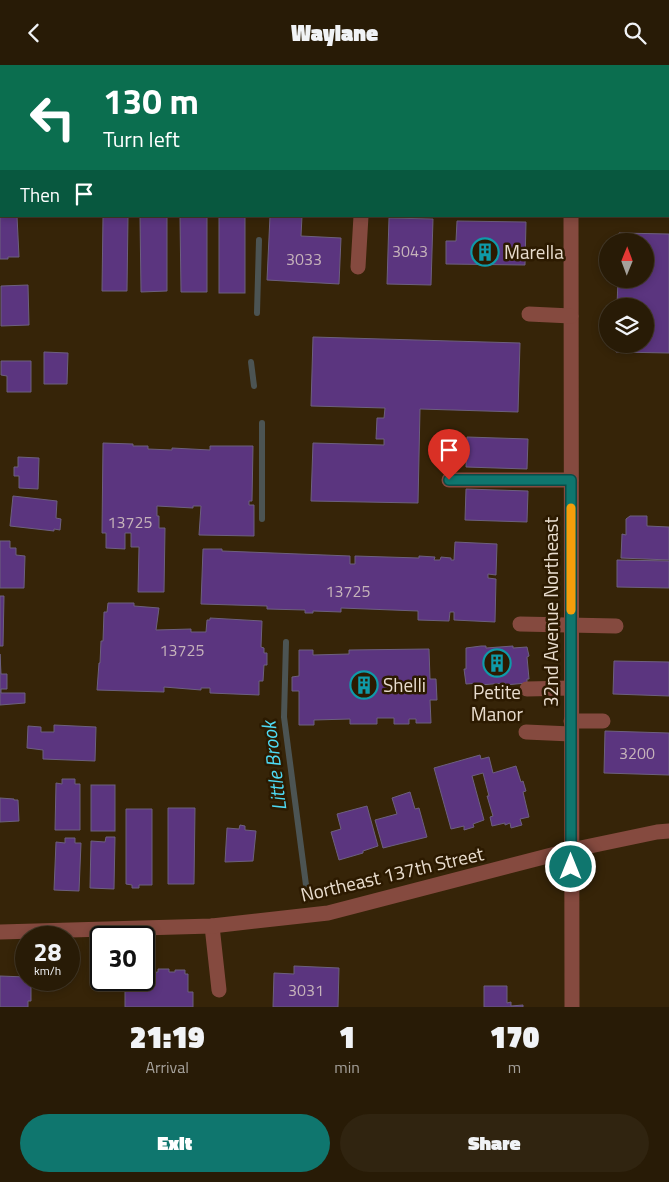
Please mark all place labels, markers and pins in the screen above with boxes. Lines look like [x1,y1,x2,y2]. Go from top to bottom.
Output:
building icon: Marella [470,237,500,267]
place label: Marella [504,237,564,266]
pin [428,429,470,480]
building icon: Petite Manor [482,648,512,678]
building icon: Shelli [349,670,379,700]
place label: Shelli [383,670,426,699]
place label: Petite Manor [471,677,524,728]

